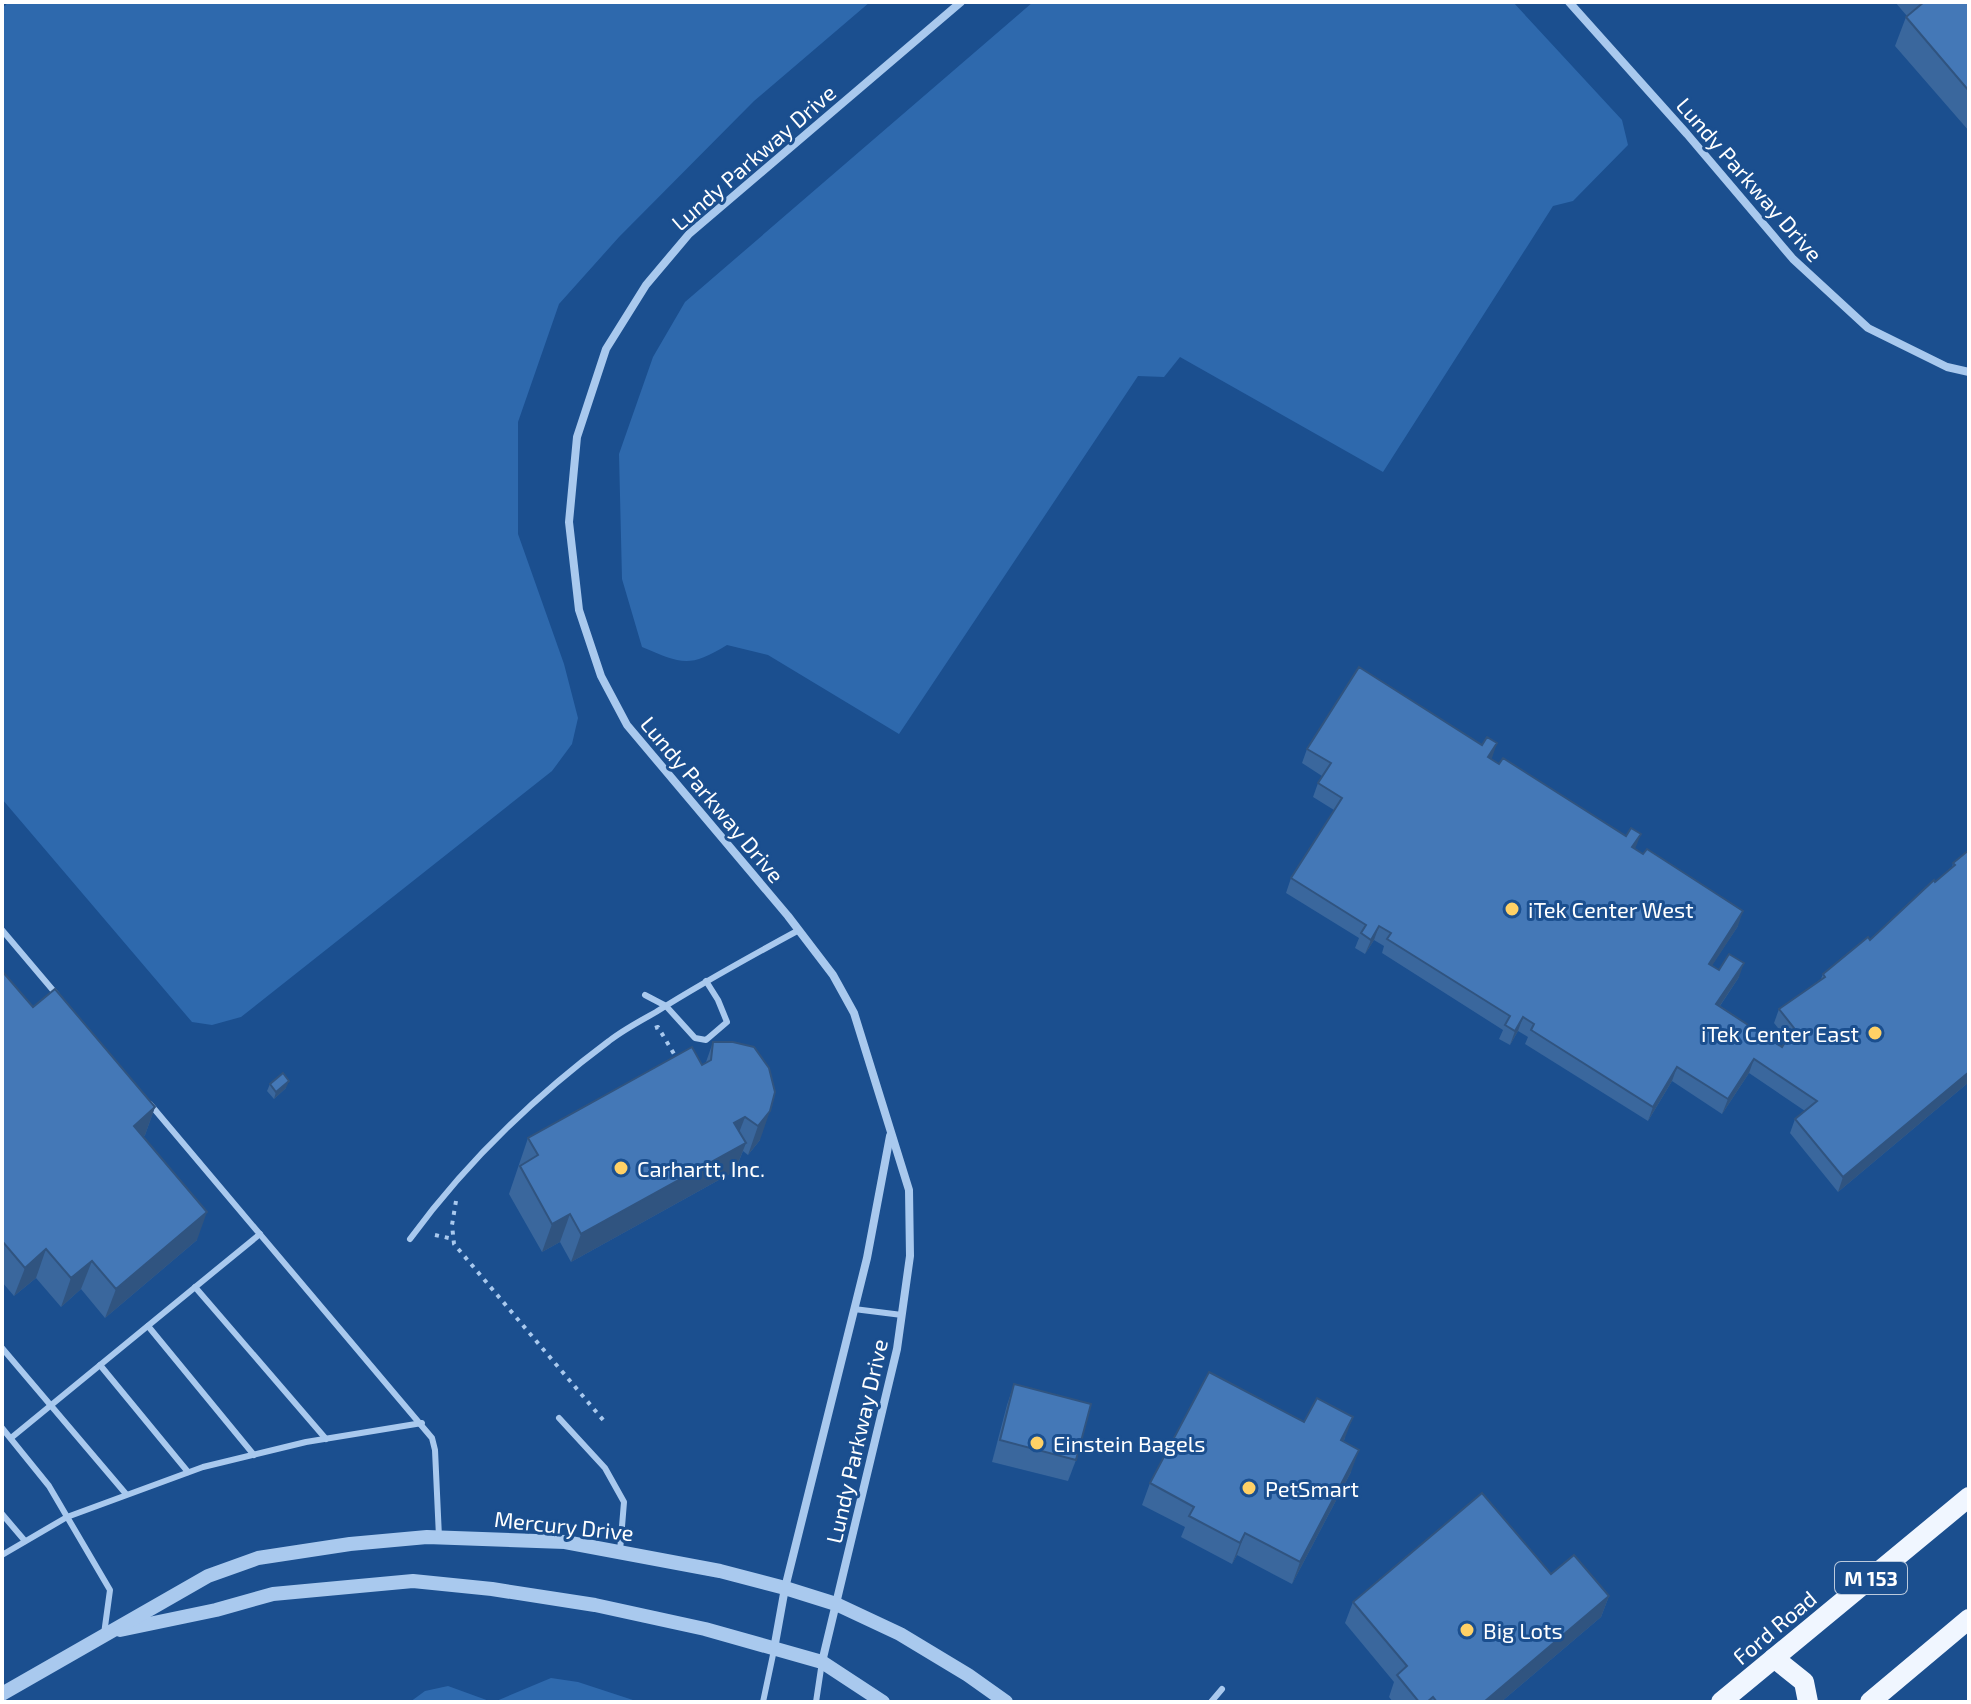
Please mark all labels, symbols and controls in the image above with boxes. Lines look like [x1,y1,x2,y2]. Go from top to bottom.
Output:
street label: Lundy Parkway Drive [666,79,840,235]
street label: Lundy Parkway Drive [1672,92,1828,266]
street label: Lundy Parkway Drive [636,711,790,887]
place label: iTek Center West [1528,896,1694,922]
marker: iTek Center West [1503,900,1521,918]
place label: iTek Center East [1701,1020,1859,1046]
marker: iTek Center East [1866,1024,1884,1042]
place label: Carhartt, Inc. [637,1155,765,1181]
marker: Carhartt, Inc. [612,1159,630,1177]
street label: Lundy Parkway Drive [820,1336,892,1546]
place label: Einstein Bagels [1053,1430,1206,1456]
marker: Einstein Bagels [1028,1434,1046,1452]
place label: PetSmart [1265,1475,1359,1501]
marker: PetSmart [1240,1479,1258,1497]
street label: Mercury Drive [493,1505,635,1545]
road number: M 153 [1835,1562,1907,1594]
street label: Ford Road [1727,1585,1821,1669]
place label: Big Lots [1483,1617,1563,1643]
marker: Big Lots [1458,1621,1476,1639]

